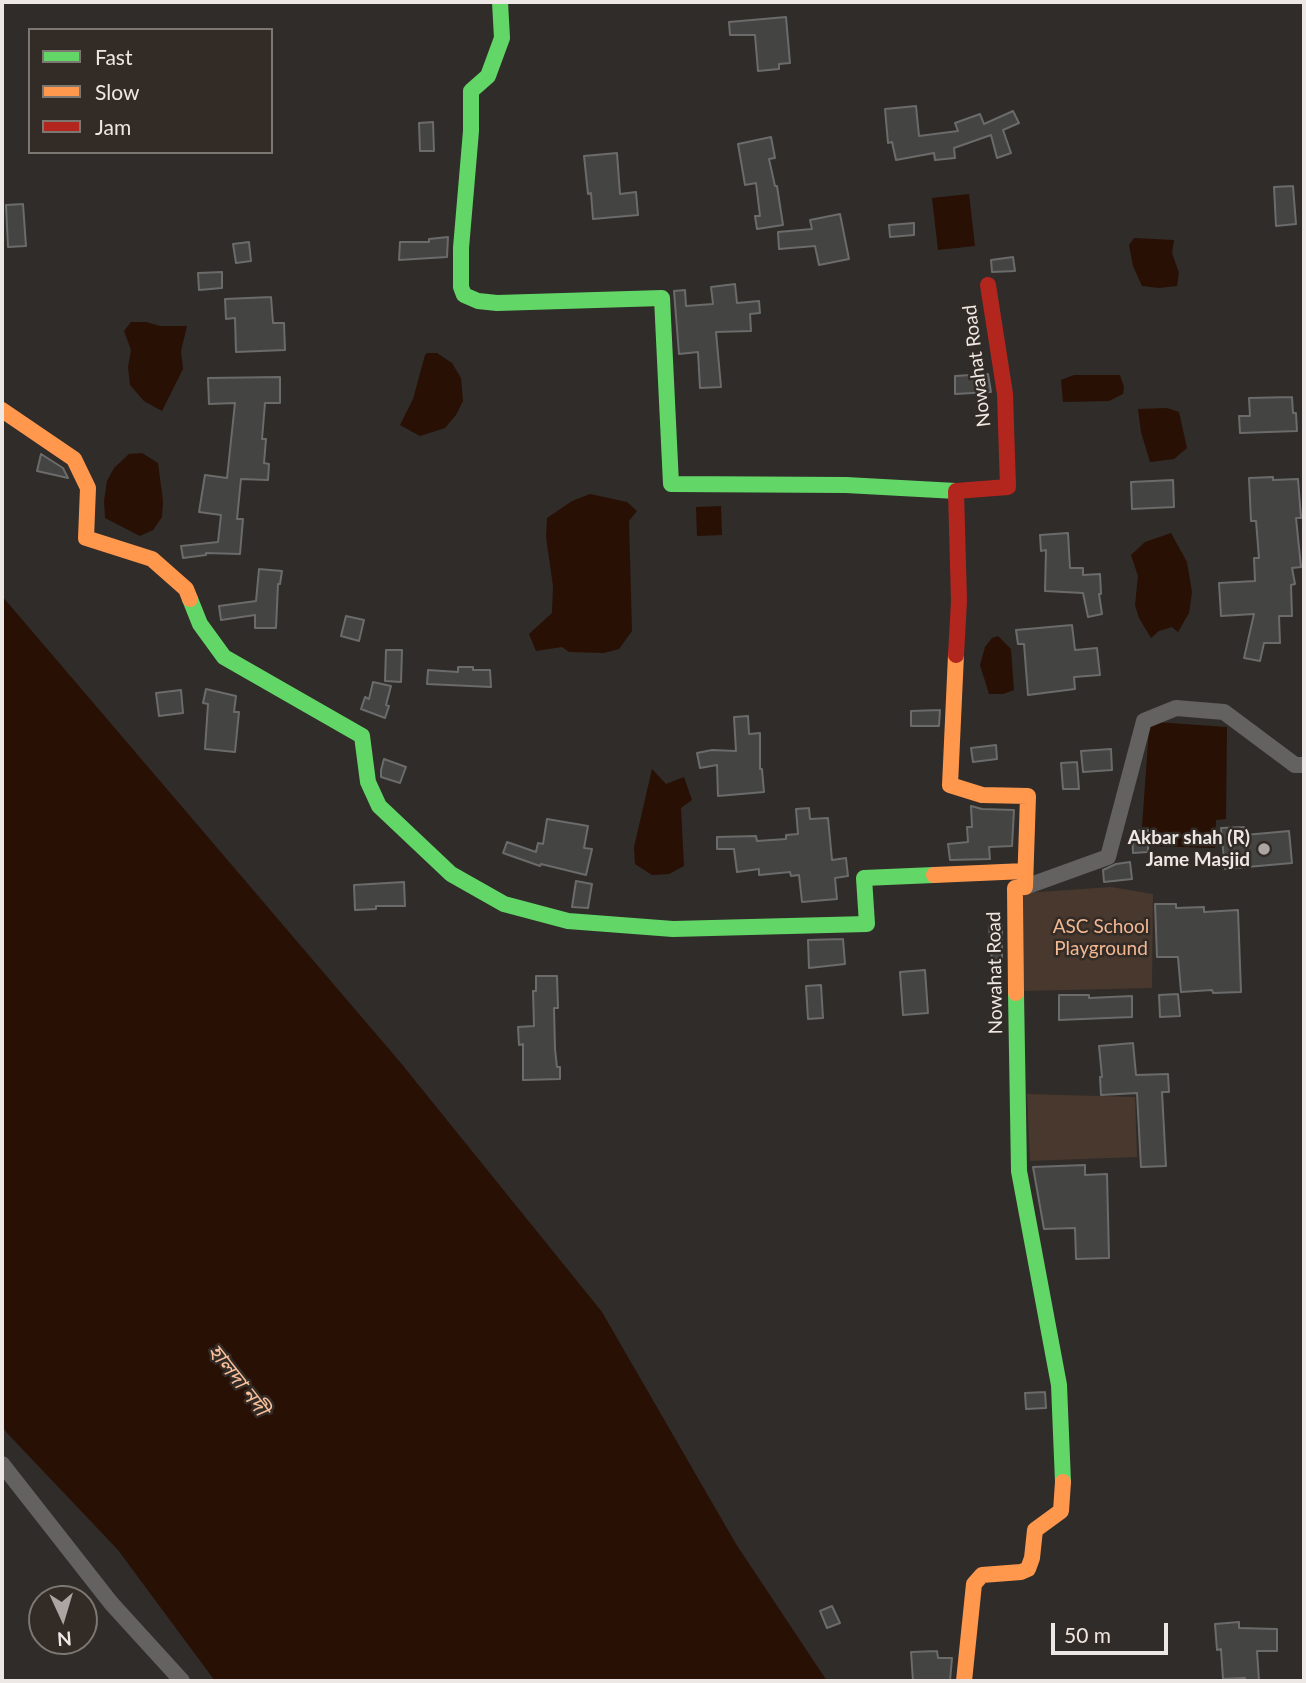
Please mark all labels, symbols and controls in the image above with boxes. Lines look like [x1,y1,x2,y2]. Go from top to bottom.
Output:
legend [28,28,273,154]
text: Fast [95,44,132,69]
text: Slow [95,79,139,104]
text: Jam [95,114,131,139]
street label: Nowahat Road [958,304,996,428]
place label: Akbar shah (R) Jame Masjid [1128,827,1250,871]
marker: Akbar shah (R) Jame Masjid [1256,841,1272,857]
street label: Nowahat Road [983,911,1007,1035]
park label: ASC School Playground [1053,916,1149,960]
water label: হালদা নদী [202,1339,274,1421]
north arrow [28,1585,98,1655]
scale bar [1054,1610,1171,1654]
text: 50 m [1064,1622,1111,1647]
text: N [56,1627,72,1651]

